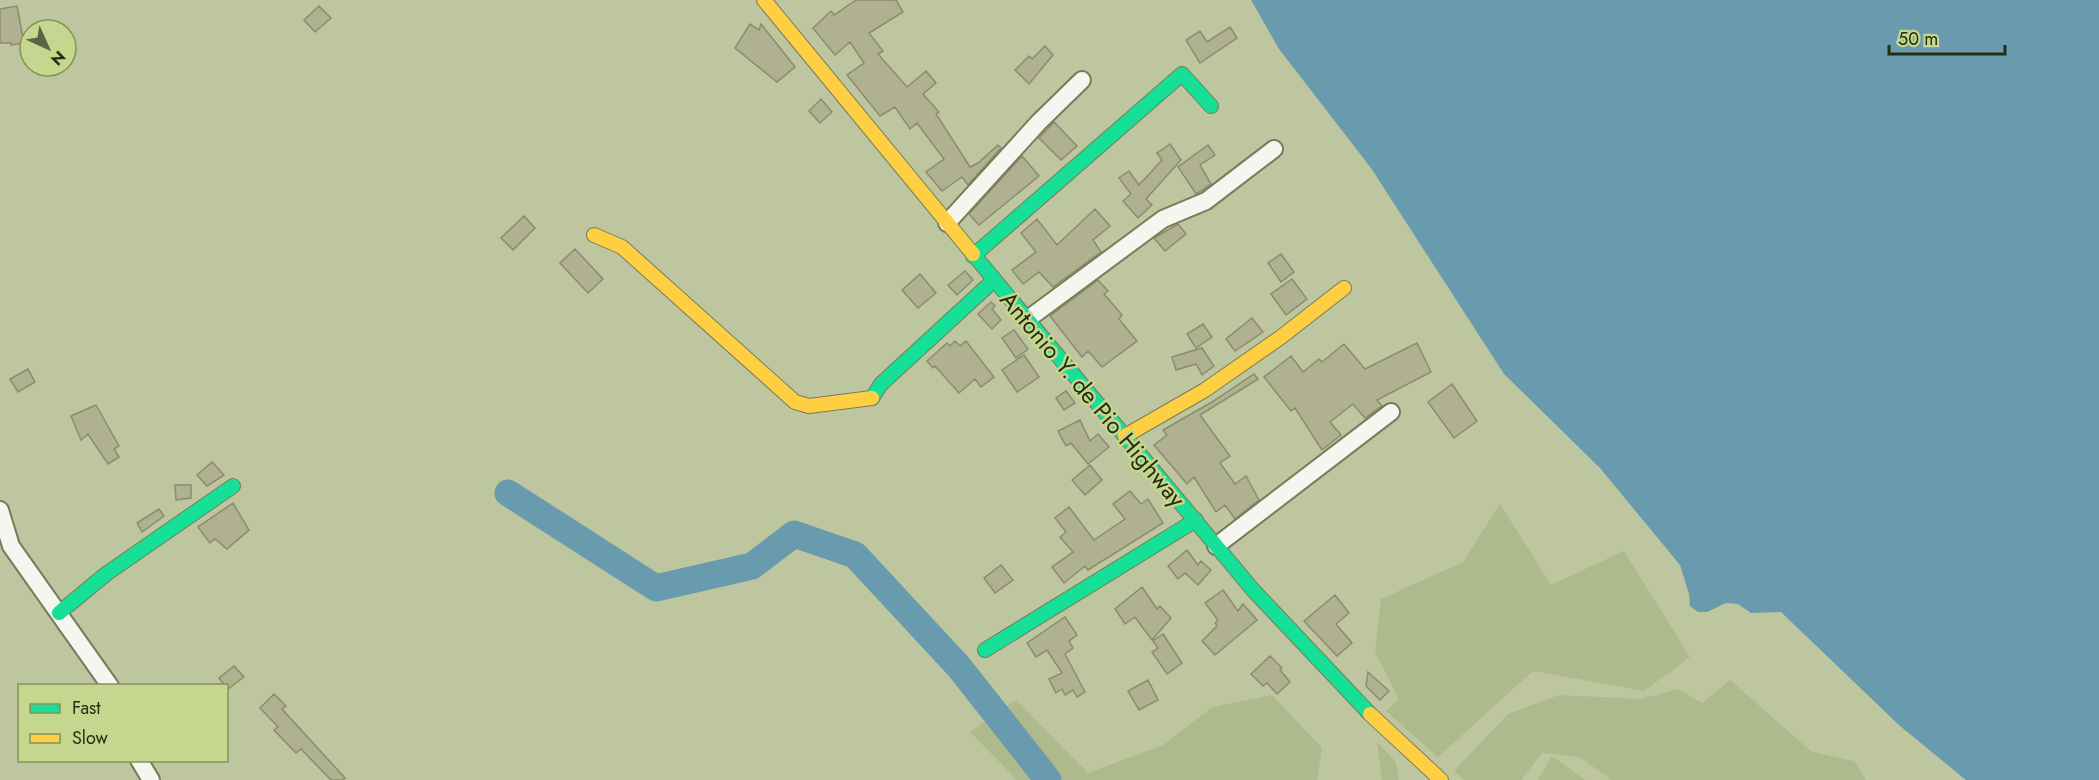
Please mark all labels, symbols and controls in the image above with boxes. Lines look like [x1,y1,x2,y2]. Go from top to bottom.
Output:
north arrow [18,18,78,78]
scale bar [1889,18,2004,56]
text: 50 m [1898,26,1938,52]
text: N [46,46,71,71]
street label: Antonio Y. de Pio Highway [992,283,1194,515]
legend [18,684,228,762]
text: Fast [72,695,101,721]
text: Slow [72,725,109,751]

